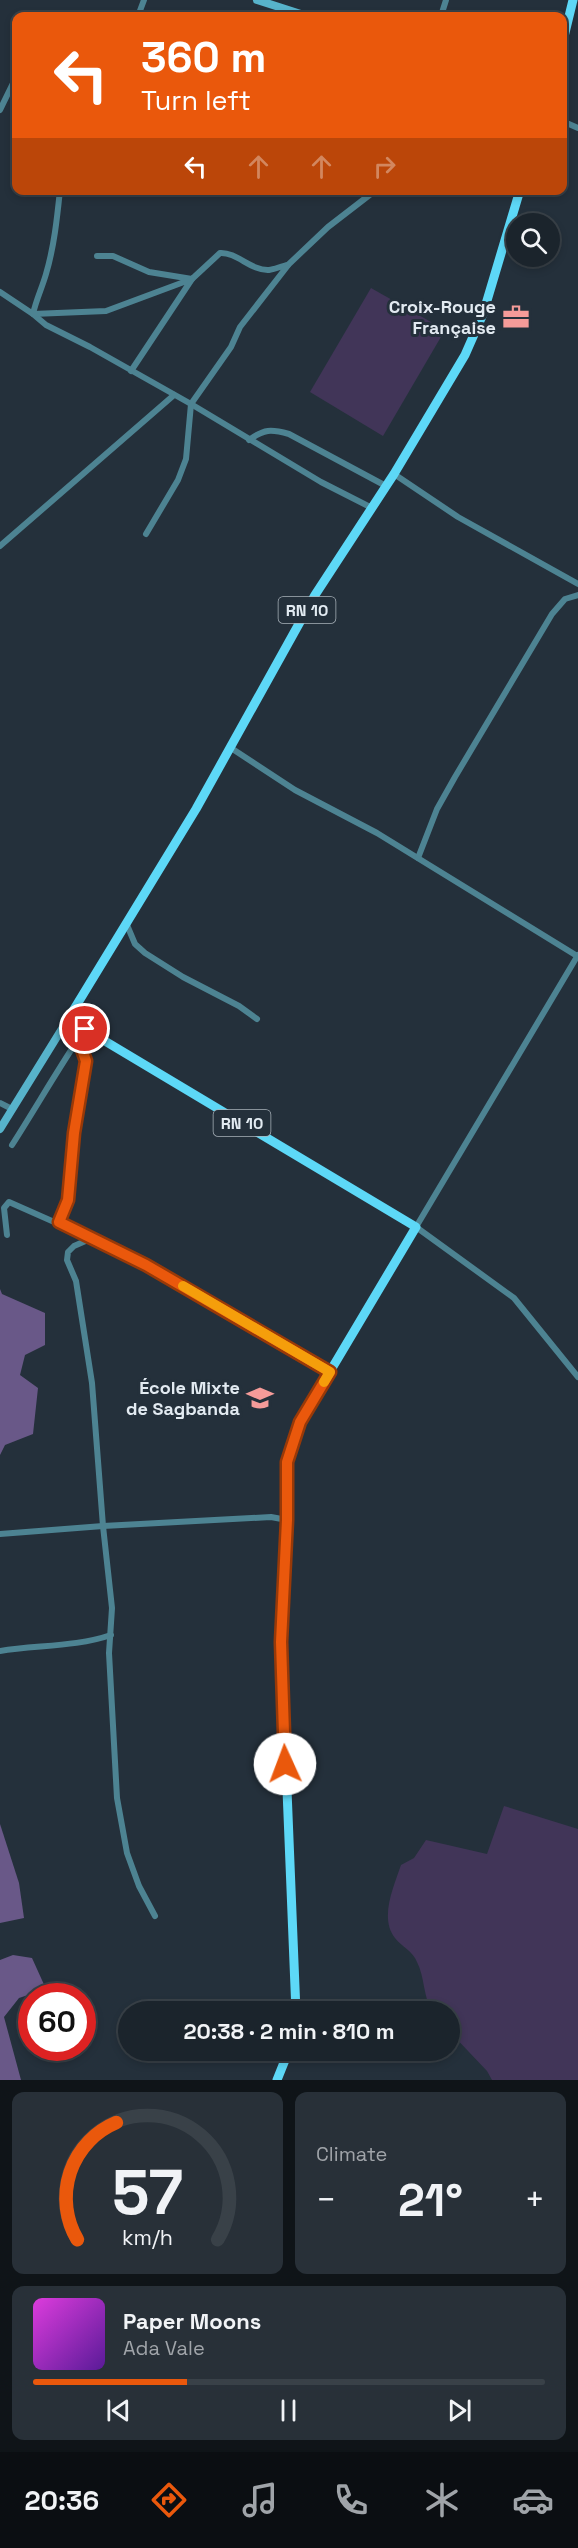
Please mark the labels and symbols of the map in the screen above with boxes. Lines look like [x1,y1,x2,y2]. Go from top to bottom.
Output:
place label: Croix-Rouge Française [389,295,496,339]
office icon: Croix-Rouge Française [501,302,531,332]
road number: RN 10 [278,597,336,623]
pin [59,1003,110,1054]
road number: RN 10 [214,1110,270,1136]
place label: École Mixte de Sagbanda [126,1376,241,1420]
school or university icon: École Mixte de Sagbanda [245,1383,275,1413]
position arrow [253,1732,317,1796]
speed limit sign: 60 [18,1983,96,2061]

